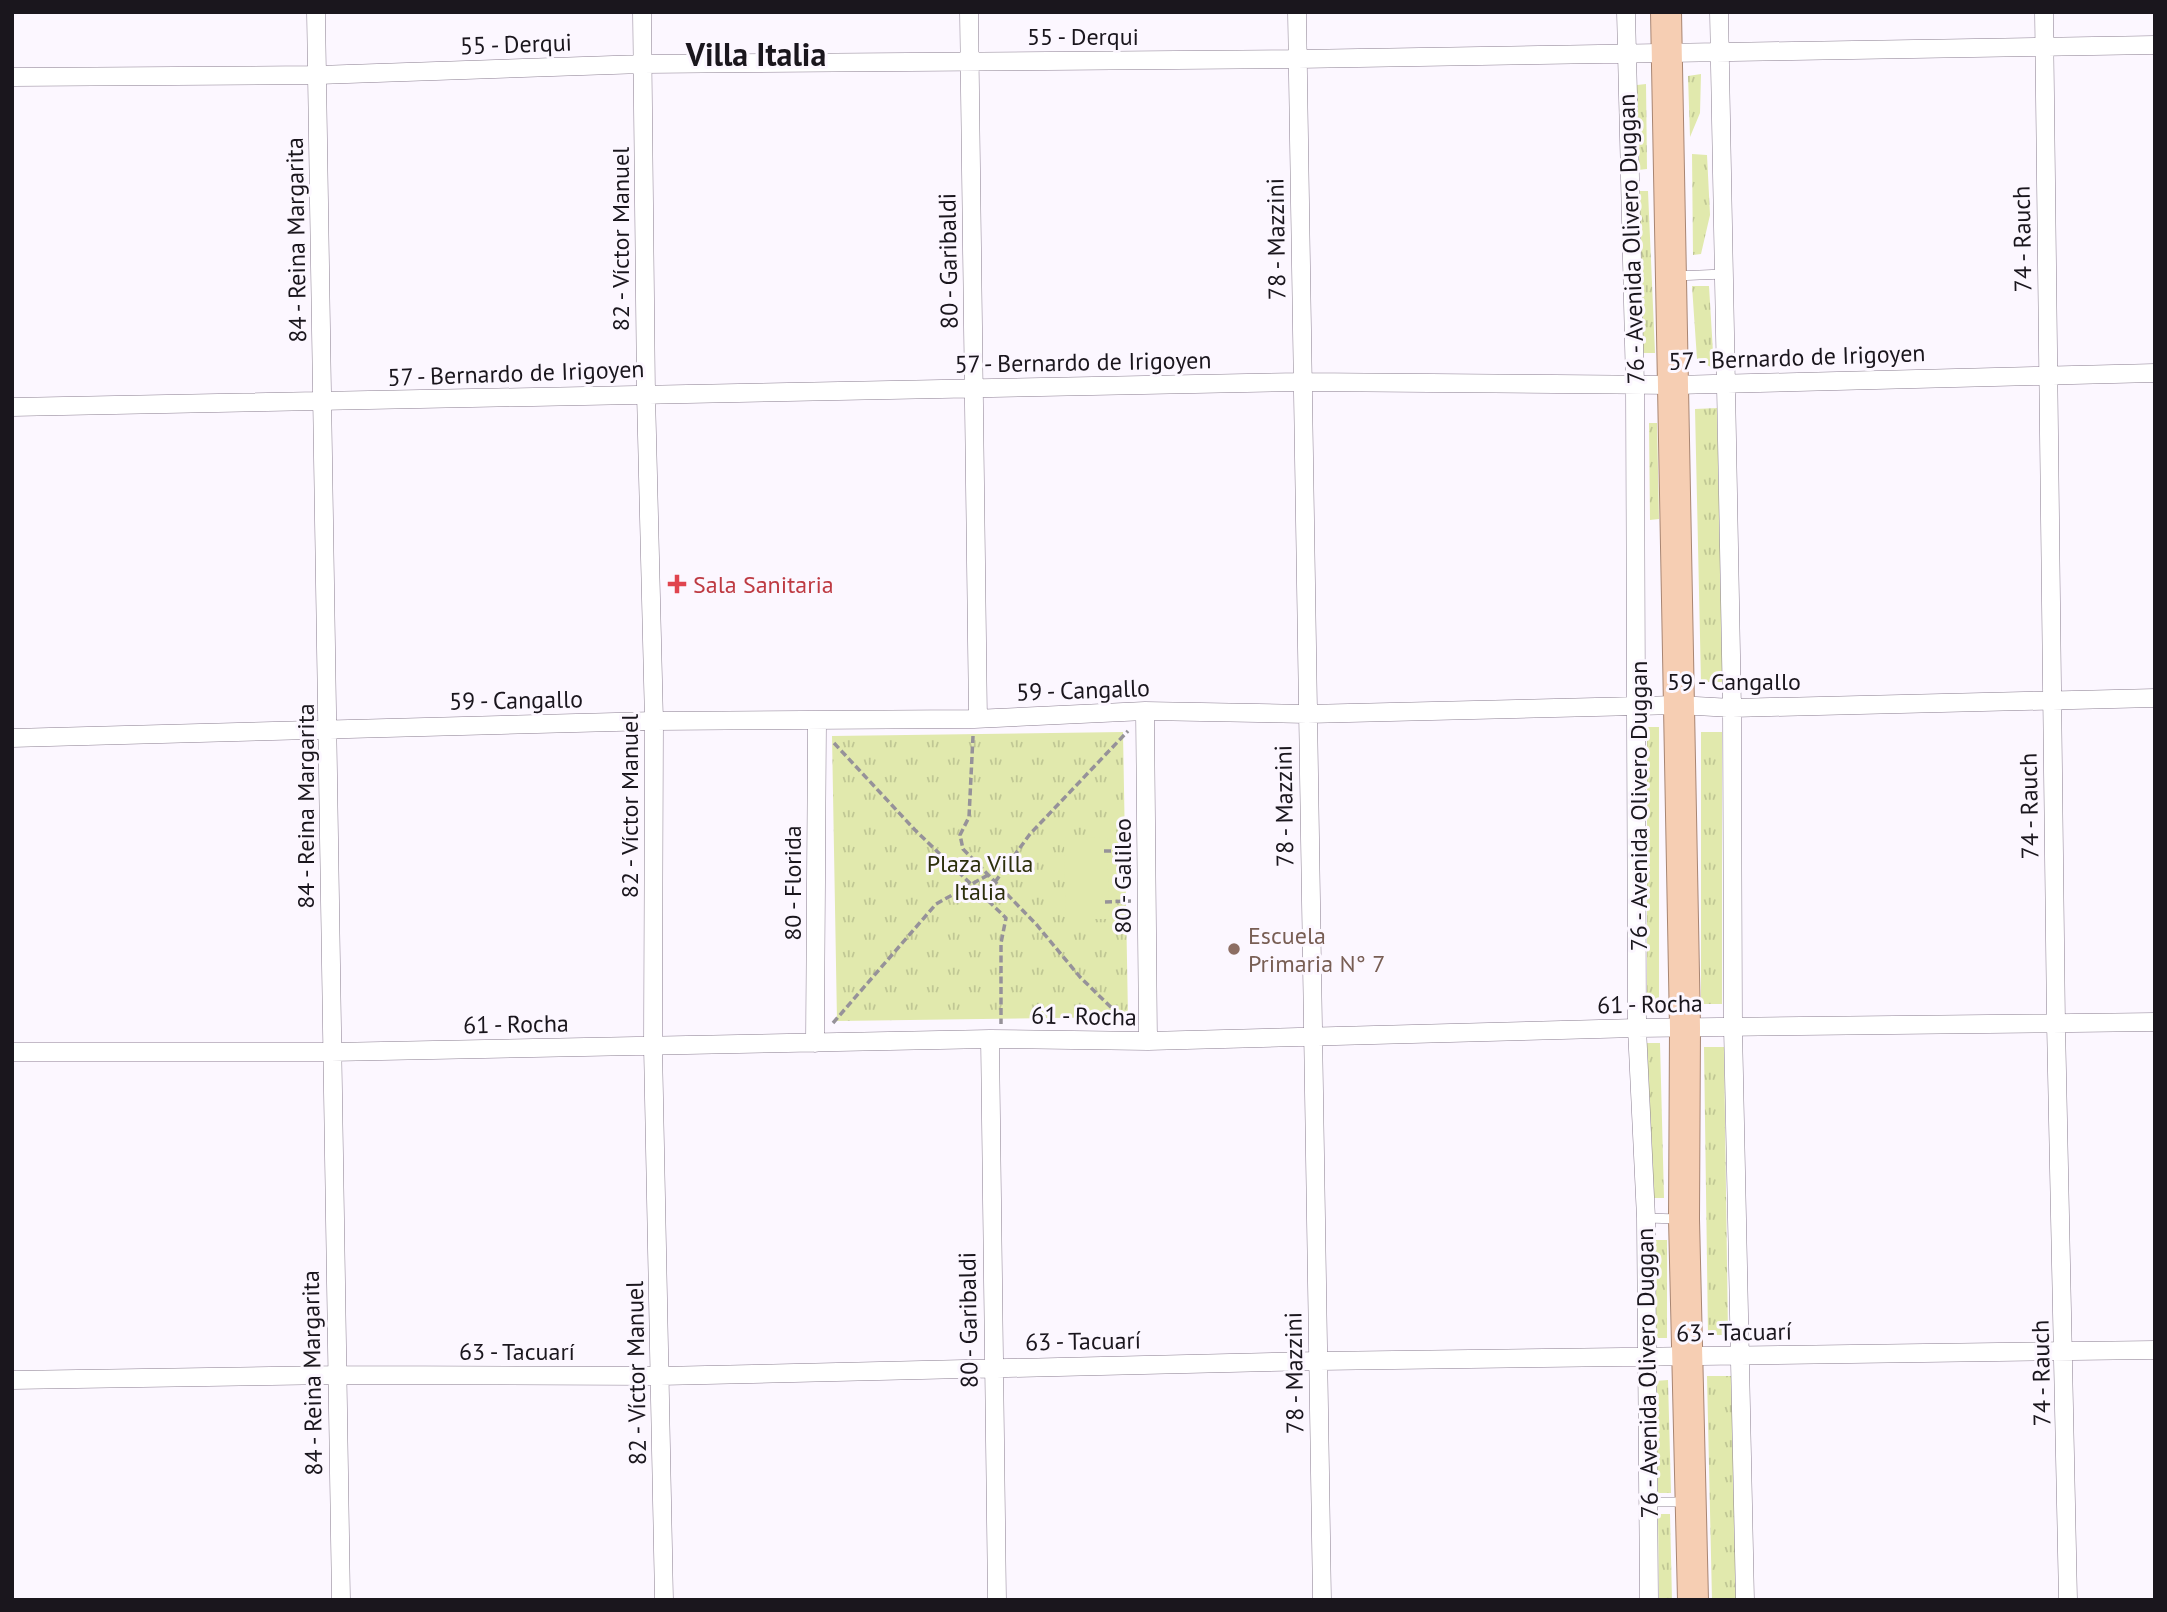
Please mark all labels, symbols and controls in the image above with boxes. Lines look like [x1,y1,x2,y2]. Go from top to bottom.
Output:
street label: 55 - Derqui [1027,21,1139,52]
street label: 55 - Derqui [459,27,573,61]
district label: Villa Italia [685,33,826,75]
street label: 76 - Avenida Olivero Duggan [1610,93,1652,385]
street label: 84 - Reina Margarita [279,137,313,343]
street label: 82 - Víctor Manuel [605,147,636,331]
street label: 78 - Mazzini [1259,178,1293,300]
street label: 74 - Rauch [2006,185,2038,293]
street label: 80 - Garibaldi [931,193,965,329]
street label: 57 - Bernardo de Irigoyen [1668,337,1926,377]
street label: 57 - Bernardo de Irigoyen [954,344,1212,380]
street label: 57 - Bernardo de Irigoyen [387,353,645,393]
place label: Sala Sanitaria [693,569,834,600]
marker: Sala Sanitaria [667,574,687,594]
street label: 76 - Avenida Olivero Duggan [1623,661,1654,951]
street label: 59 - Cangallo [1667,666,1801,697]
street label: 59 - Cangallo [1016,672,1150,708]
street label: 59 - Cangallo [449,683,583,717]
street label: 84 - Reina Margarita [290,703,321,909]
street label: 82 - Víctor Manuel [614,714,645,898]
street label: 78 - Mazzini [1267,745,1301,867]
street label: 74 - Rauch [2013,752,2045,860]
street label: 80 - Galileo [1107,818,1138,934]
street label: 80 - Florida [777,825,808,941]
park label: Plaza Villa Italia [927,848,1033,907]
place label: Escuela Primaria N° 7 [1248,920,1385,979]
marker: Escuela Primaria N° 7 [1226,941,1242,957]
street label: 61 - Rocha [1597,988,1703,1020]
street label: 61 - Rocha [1031,1000,1137,1032]
street label: 61 - Rocha [463,1008,569,1040]
street label: 76 - Avenida Olivero Duggan [1629,1227,1665,1519]
street label: 80 - Garibaldi [951,1252,985,1388]
street label: 84 - Reina Margarita [295,1270,329,1476]
street label: 82 - Víctor Manuel [619,1281,653,1465]
street label: 78 - Mazzini [1277,1312,1311,1434]
street label: 63 - Tacuarí [1676,1315,1792,1349]
street label: 74 - Rauch [2025,1319,2057,1427]
street label: 63 - Tacuarí [1025,1324,1141,1358]
street label: 63 - Tacuarí [459,1336,575,1367]

